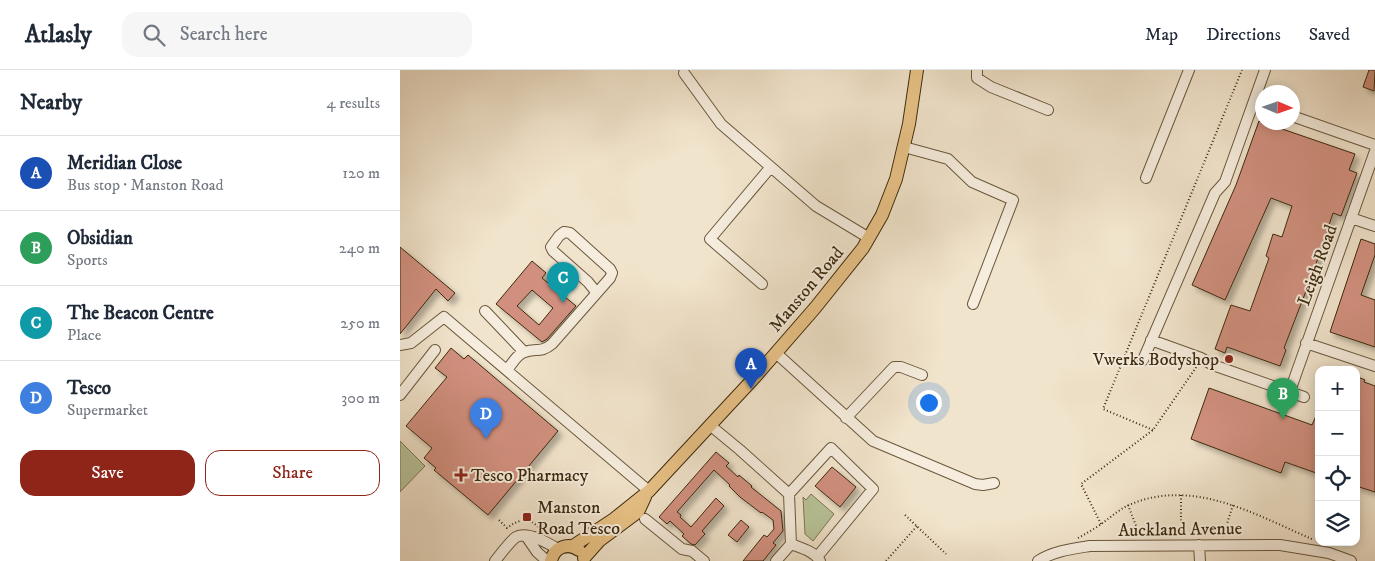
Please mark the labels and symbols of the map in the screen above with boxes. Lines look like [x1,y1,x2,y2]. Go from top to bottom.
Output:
north arrow [1255,85,1300,130]
street label: Leigh Road [1293,222,1343,309]
street label: Manston Road [765,243,849,337]
pin: C [547,262,579,303]
pin: A [735,348,767,389]
place label: Vwerks Bodyshop [1092,349,1219,371]
marker: Vwerks Bodyshop [1223,353,1235,365]
pin: B [1267,378,1299,419]
your location [916,390,942,416]
pin: D [470,398,502,439]
place label: Tesco Pharmacy [471,465,589,487]
marker: Tesco Pharmacy [455,469,467,481]
place label: Manston Road Tesco [537,497,620,540]
marker: Manston Road Tesco [521,511,533,523]
street label: Auckland Avenue [1118,518,1242,542]

